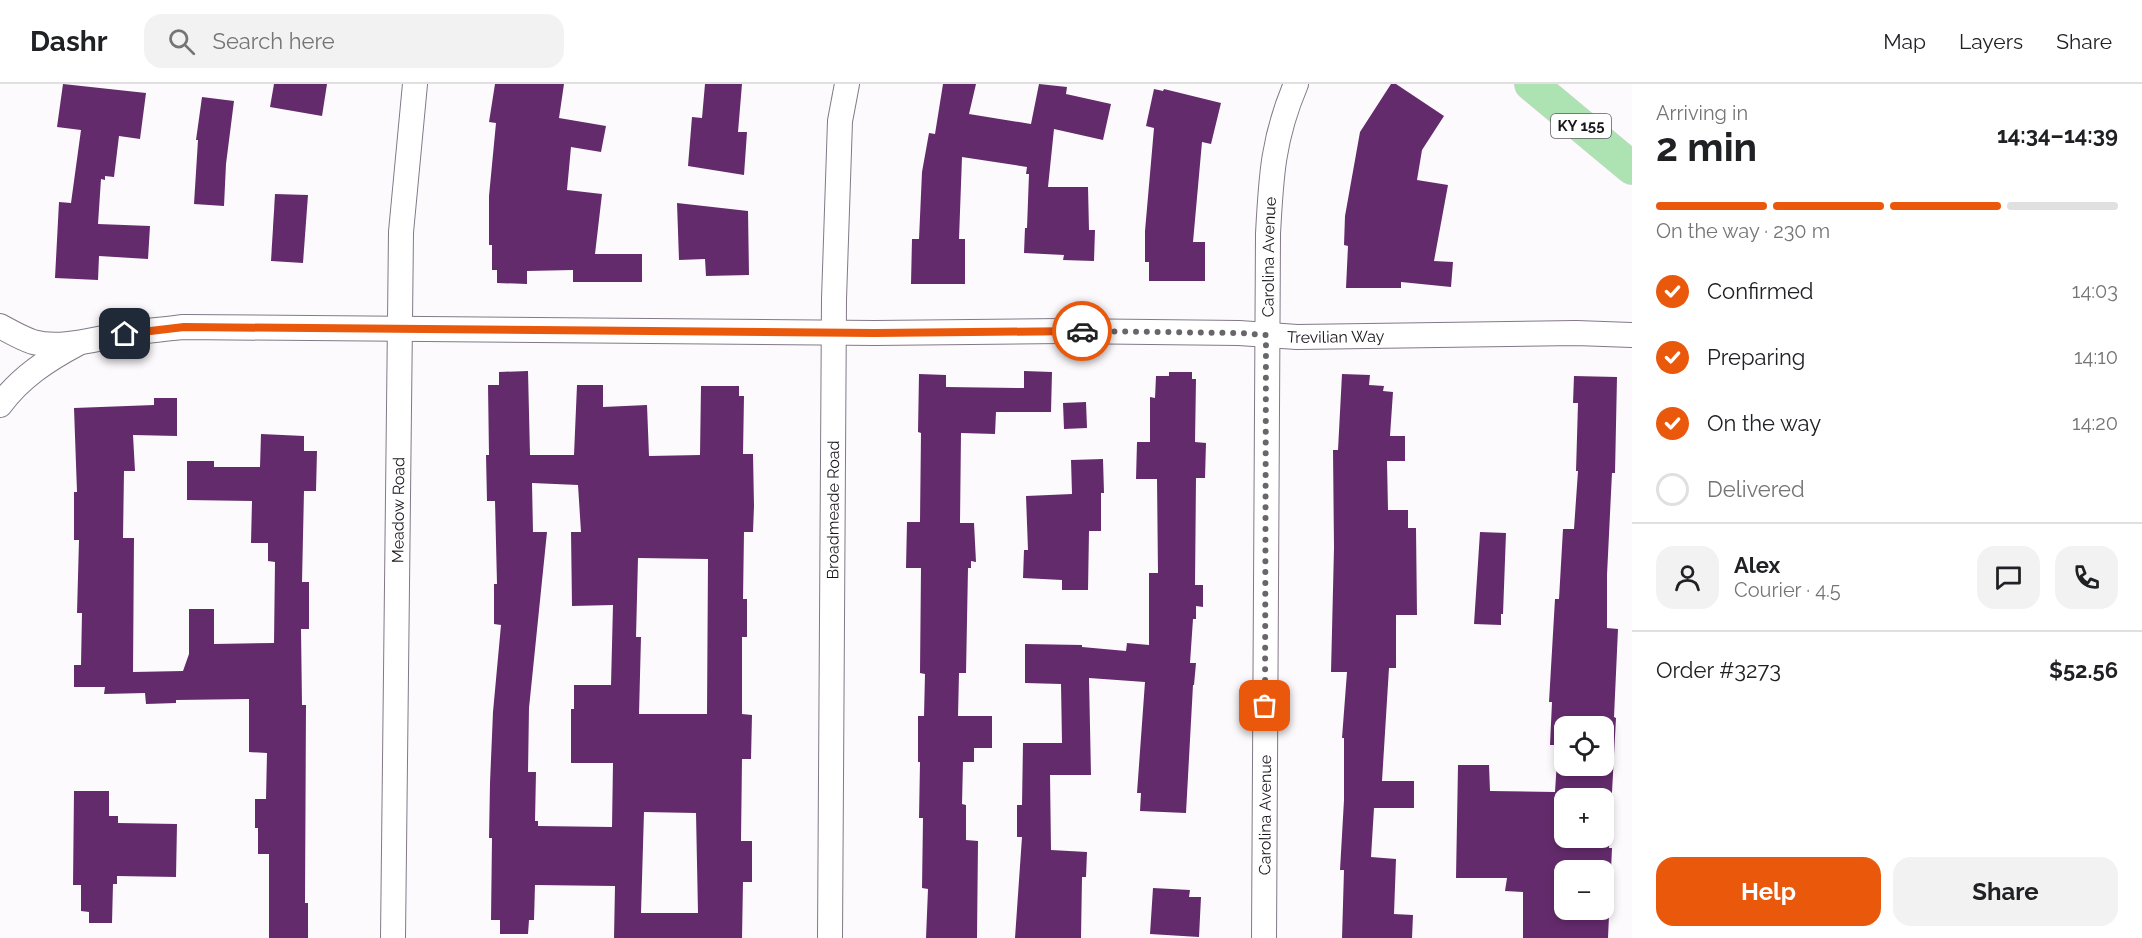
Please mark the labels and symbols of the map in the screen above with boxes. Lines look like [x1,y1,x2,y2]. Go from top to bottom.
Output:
road number: KY 155 [1551,114,1611,138]
street label: Carolina Avenue [1259,196,1280,317]
courier [1052,301,1112,361]
pin [99,308,150,359]
street label: Trevilian Way [1286,327,1385,347]
street label: Broadmeade Road [823,440,843,580]
street label: Meadow Road [388,457,408,563]
pin [1239,680,1290,731]
street label: Carolina Avenue [1255,755,1275,875]

